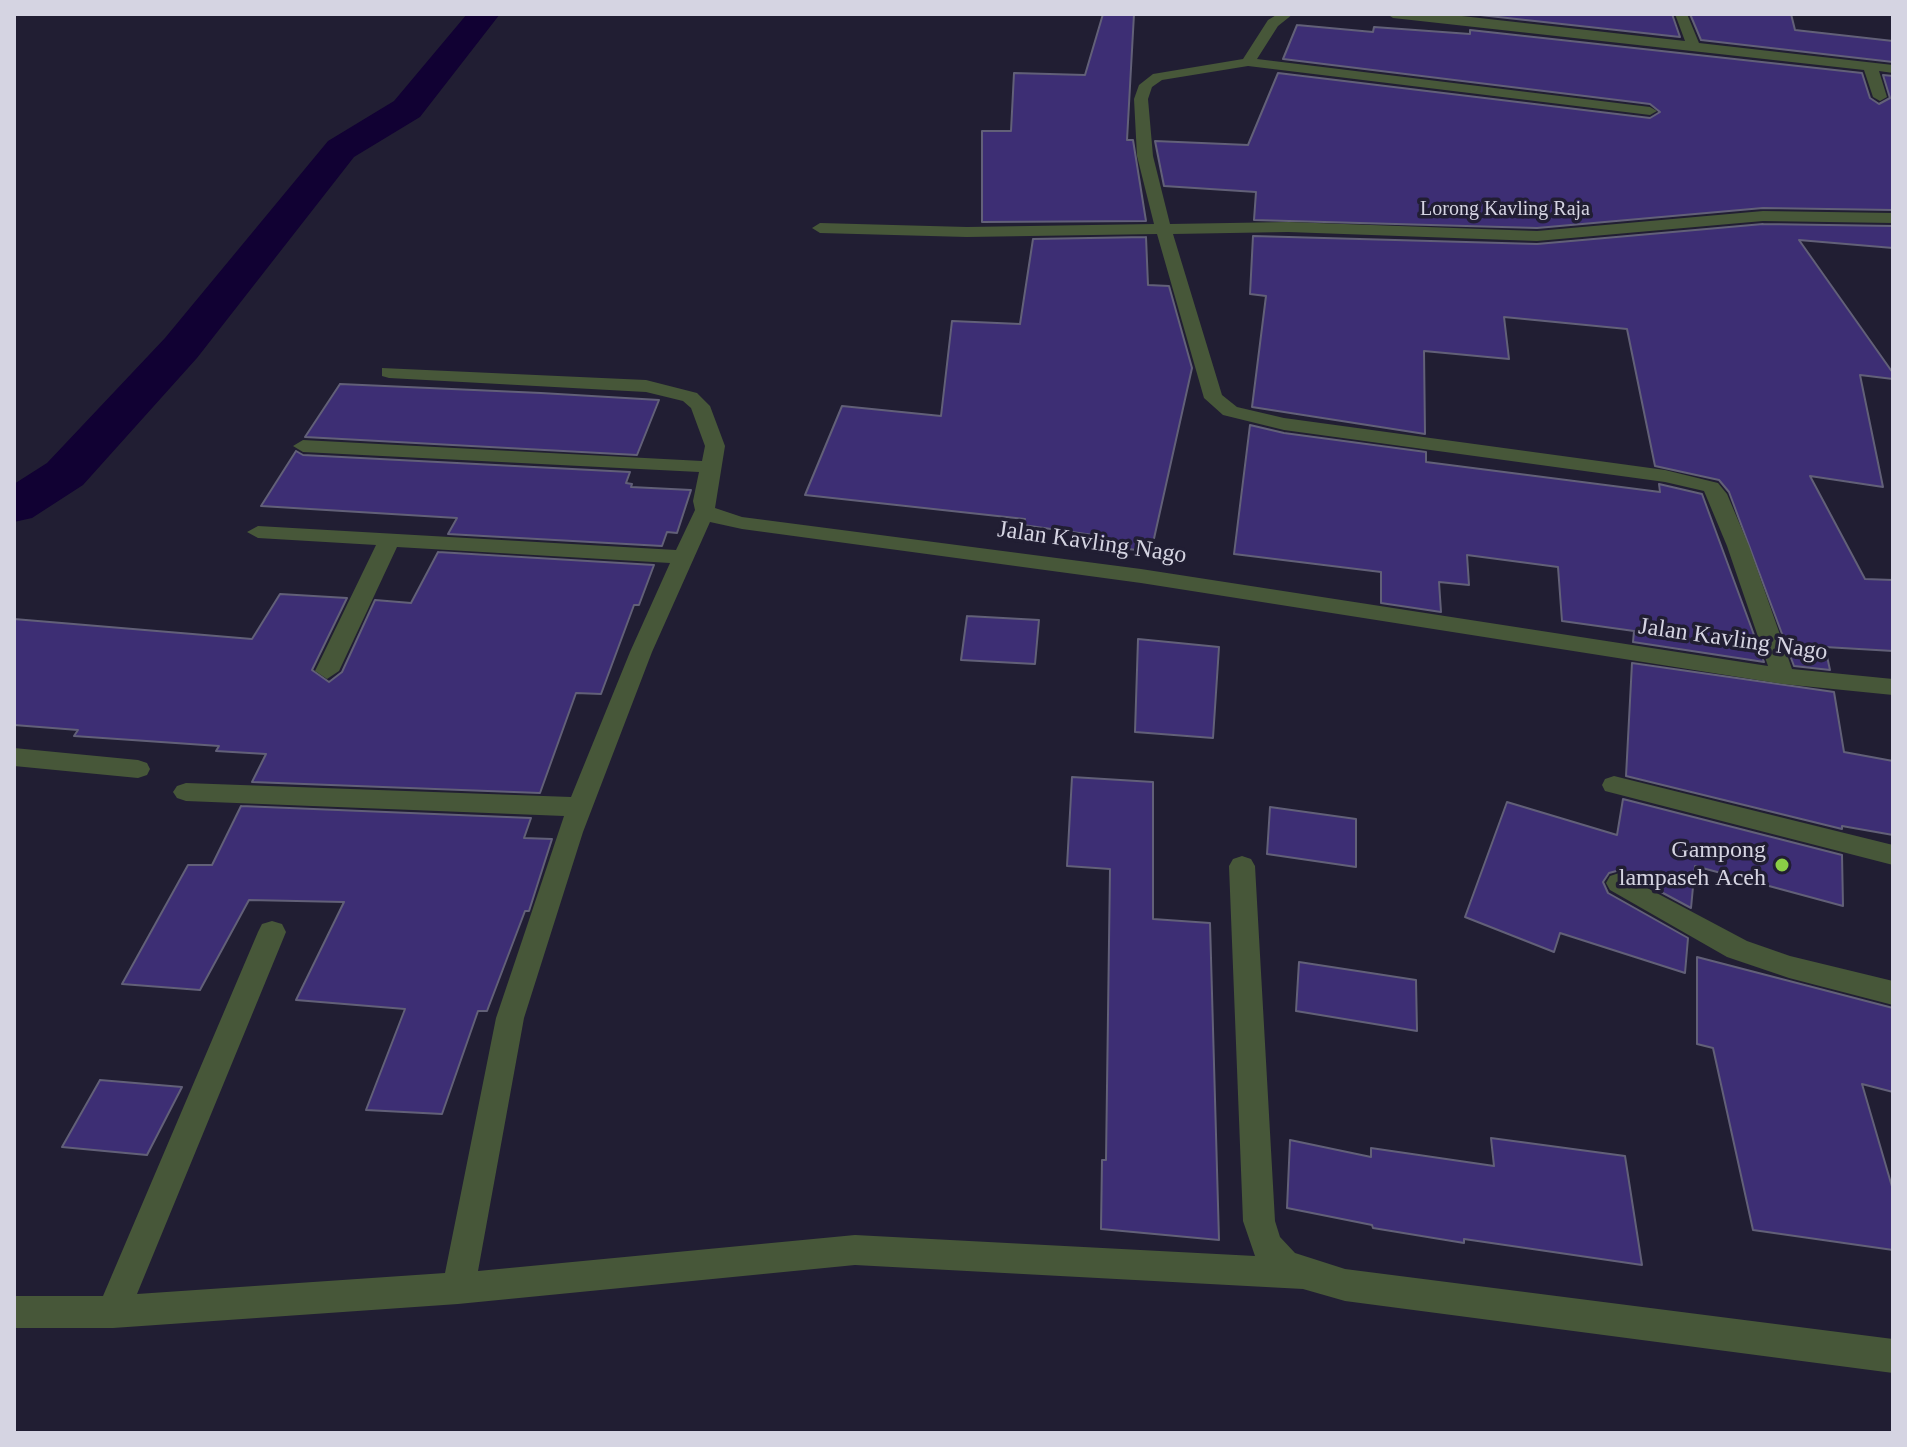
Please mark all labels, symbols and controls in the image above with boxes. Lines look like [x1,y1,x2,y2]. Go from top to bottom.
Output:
street label: Lorong Kavling Raja [1420,198,1590,222]
street label: Jalan Kavling Nago [996,515,1188,571]
street label: Jalan Kavling Nago [1637,612,1829,668]
place label: Gampong lampaseh Aceh [1619,837,1766,893]
marker: Gampong lampaseh Aceh [1773,856,1791,874]

